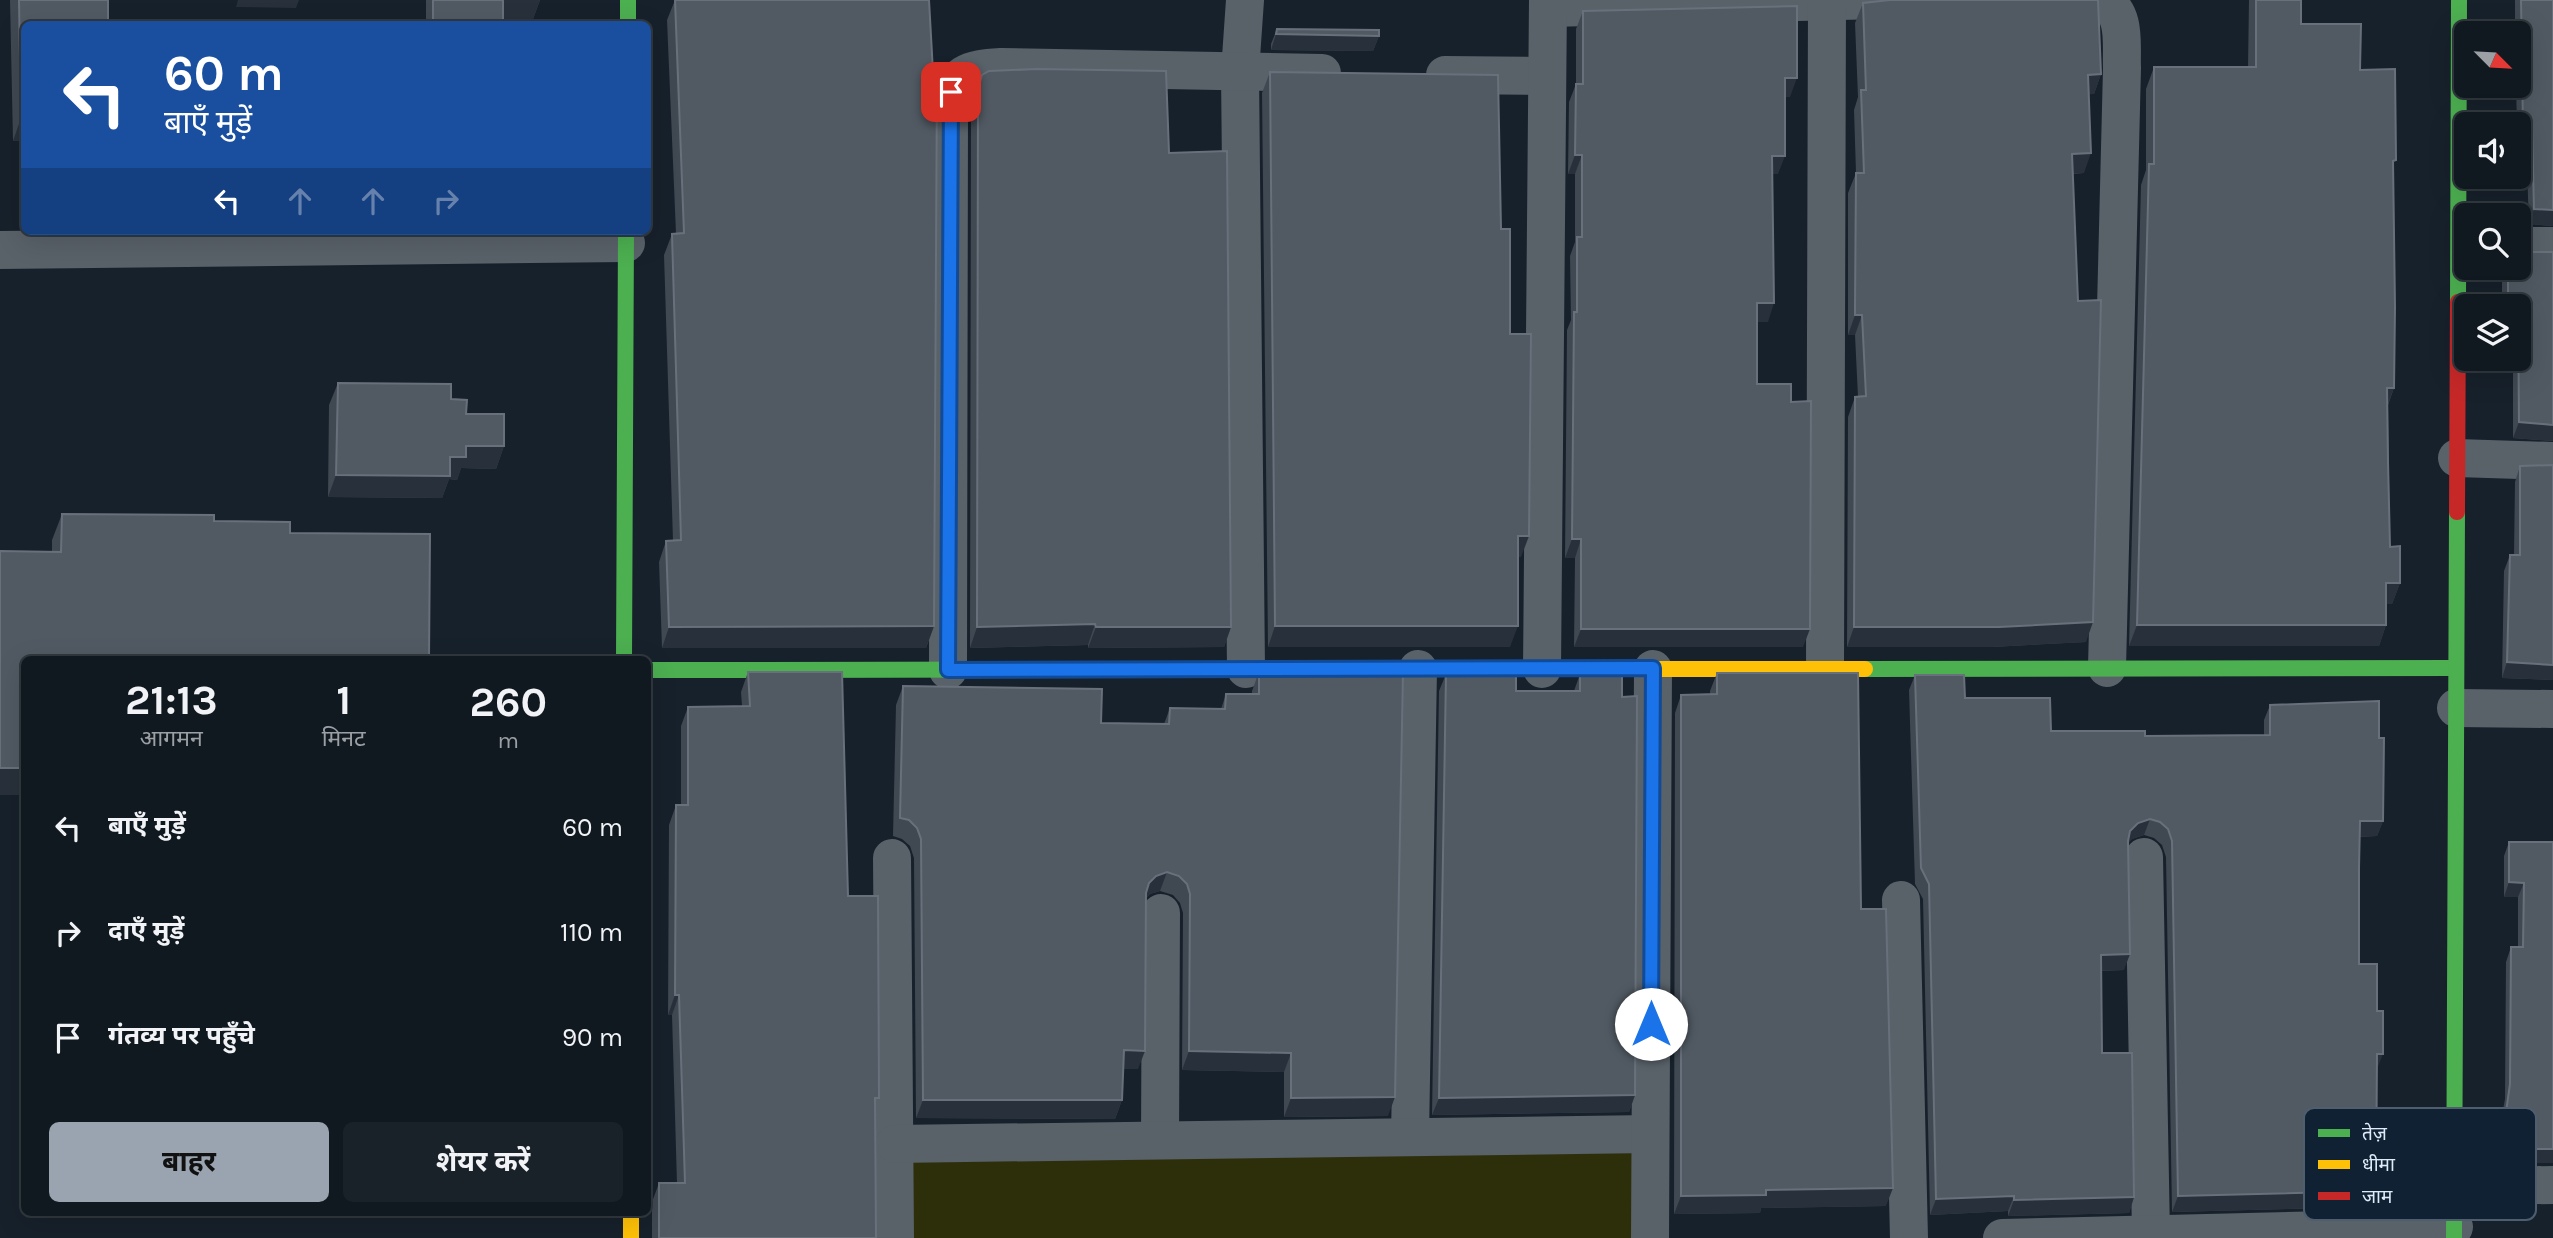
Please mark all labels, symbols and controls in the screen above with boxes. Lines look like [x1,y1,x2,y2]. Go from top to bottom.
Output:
north arrow [2454,21,2530,98]
map controls [2454,21,2531,371]
text: 60 m [164,45,284,102]
icon: left [49,49,140,140]
pin [921,62,981,122]
icon: arrive [932,73,970,111]
text: बाएँ मुड़ें [164,104,252,141]
button: sound [2454,112,2531,189]
icon: left [208,182,246,220]
icon: ahead [281,182,319,220]
icon: ahead [354,182,392,220]
icon: right [427,182,465,220]
button: search [2454,203,2531,280]
button: layers [2454,294,2531,371]
text: 21:13 [125,675,218,725]
text: 1 [336,675,351,725]
text: 260 [470,677,547,727]
text: आगमन [140,725,203,752]
text: मिनट [322,725,366,752]
text: m [498,727,519,754]
icon: left [49,809,87,847]
text: बाएँ मुड़ें [108,810,186,841]
text: 60 m [562,812,623,843]
icon: right [49,914,87,952]
text: दाएँ मुड़ें [108,915,184,946]
text: 110 m [560,917,623,948]
position arrow [1614,987,1688,1061]
icon: arrive [49,1019,87,1057]
text: गंतव्य पर पहुँचे [108,1020,255,1051]
text: 90 m [562,1022,623,1053]
legend [2304,1108,2536,1220]
button: बाहर [49,1122,329,1202]
button: शेयर करें [343,1122,623,1202]
text: तेज़ [2362,1122,2388,1145]
text: धीमा [2362,1154,2396,1176]
text: जाम [2362,1186,2393,1208]

